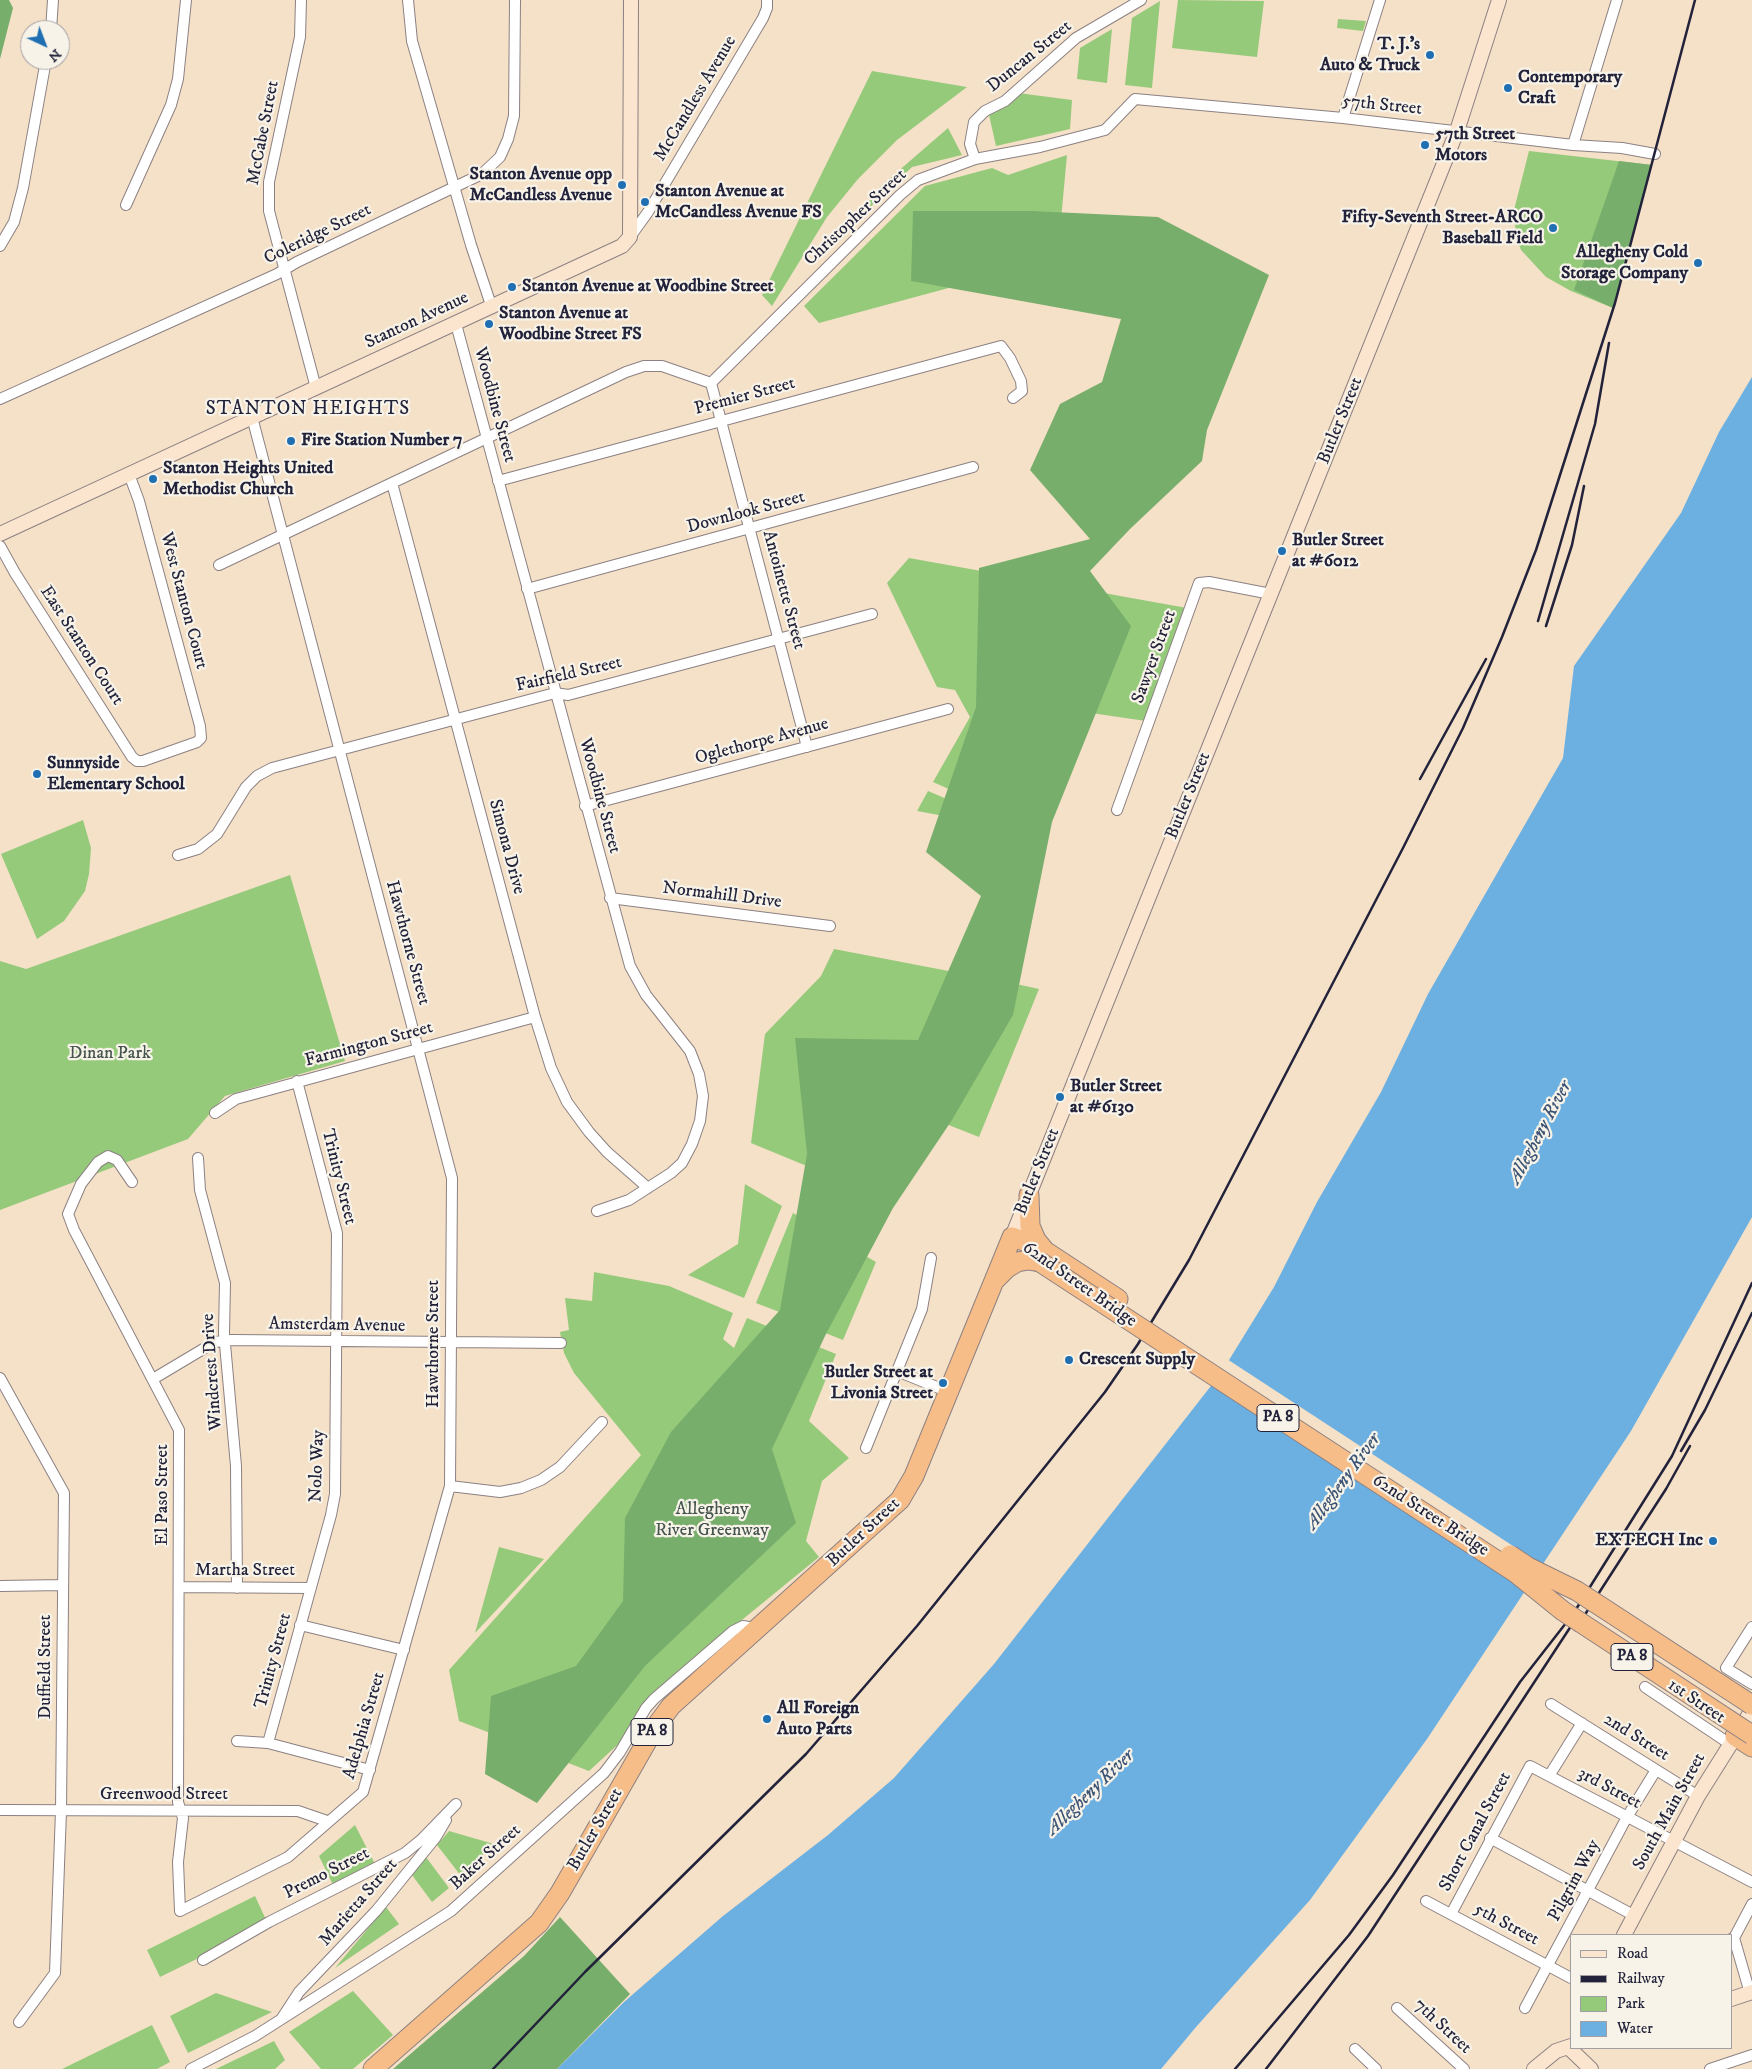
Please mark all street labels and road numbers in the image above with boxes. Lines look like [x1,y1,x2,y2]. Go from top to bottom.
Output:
street label: Duncan Street [983,16,1077,98]
street label: McCandless Avenue [650,32,742,166]
street label: McCabe Street [243,79,285,187]
street label: 57th Street [1341,91,1423,121]
street label: Christopher Street [800,165,912,271]
street label: Coleridge Street [261,200,375,270]
street label: Stanton Avenue [362,288,472,354]
street label: Woodbine Street [468,345,520,465]
street label: Premier Street [692,373,798,421]
street label: Butler Street [1314,374,1368,468]
street label: Downlook Street [685,487,807,539]
street label: Antoinette Street [757,528,809,652]
street label: West Stanton Court [154,530,212,672]
street label: East Stanton Court [34,582,128,710]
street label: Sawyer Street [1128,607,1182,707]
street label: Fairfield Street [514,652,624,698]
street label: Oglethorpe Avenue [693,714,831,770]
street label: Woodbine Street [573,736,625,856]
street label: Butler Street [1162,749,1216,843]
street label: Simona Drive [483,797,529,897]
street label: Hawthorne Street [380,878,434,1008]
street label: Normahill Drive [661,878,783,914]
street label: Farmington Street [303,1018,435,1072]
street label: Butler Street [1011,1125,1065,1219]
street label: Trinity Street [316,1127,360,1227]
street label: 62nd Street Bridge [1018,1238,1140,1332]
street label: Hawthorne Street [423,1280,445,1408]
street label: Windcrest Drive [198,1313,228,1431]
street label: Amsterdam Avenue [268,1314,406,1338]
road number: PA 8 [1257,1405,1299,1432]
street label: Nolo Way [306,1429,330,1503]
street label: El Paso Street [152,1444,174,1546]
street label: 62nd Street Bridge [1368,1470,1492,1562]
street label: Butler Street [823,1494,905,1572]
street label: Martha Street [195,1560,295,1582]
street label: Trinity Street [251,1611,297,1711]
street label: Duffield Street [35,1615,57,1719]
road number: PA 8 [1611,1644,1653,1670]
street label: Adelphia Street [339,1670,391,1782]
street label: 1st Street [1663,1675,1729,1729]
street label: 2nd Street [1599,1709,1673,1767]
road number: PA 8 [631,1718,673,1745]
street label: South Main Street [1629,1750,1711,1874]
street label: 3rd Street [1574,1763,1644,1815]
street label: Short Canal Street [1435,1769,1517,1895]
street label: Greenwood Street [100,1784,228,1806]
street label: Butler Street [564,1785,628,1875]
street label: Baker Street [446,1820,526,1896]
street label: Pilgrim Way [1544,1836,1606,1926]
street label: Premo Street [281,1843,373,1905]
street label: Marietta Street [315,1855,403,1951]
street label: 5th Street [1470,1899,1542,1951]
street label: 7th Street [1409,1995,1475,2059]

